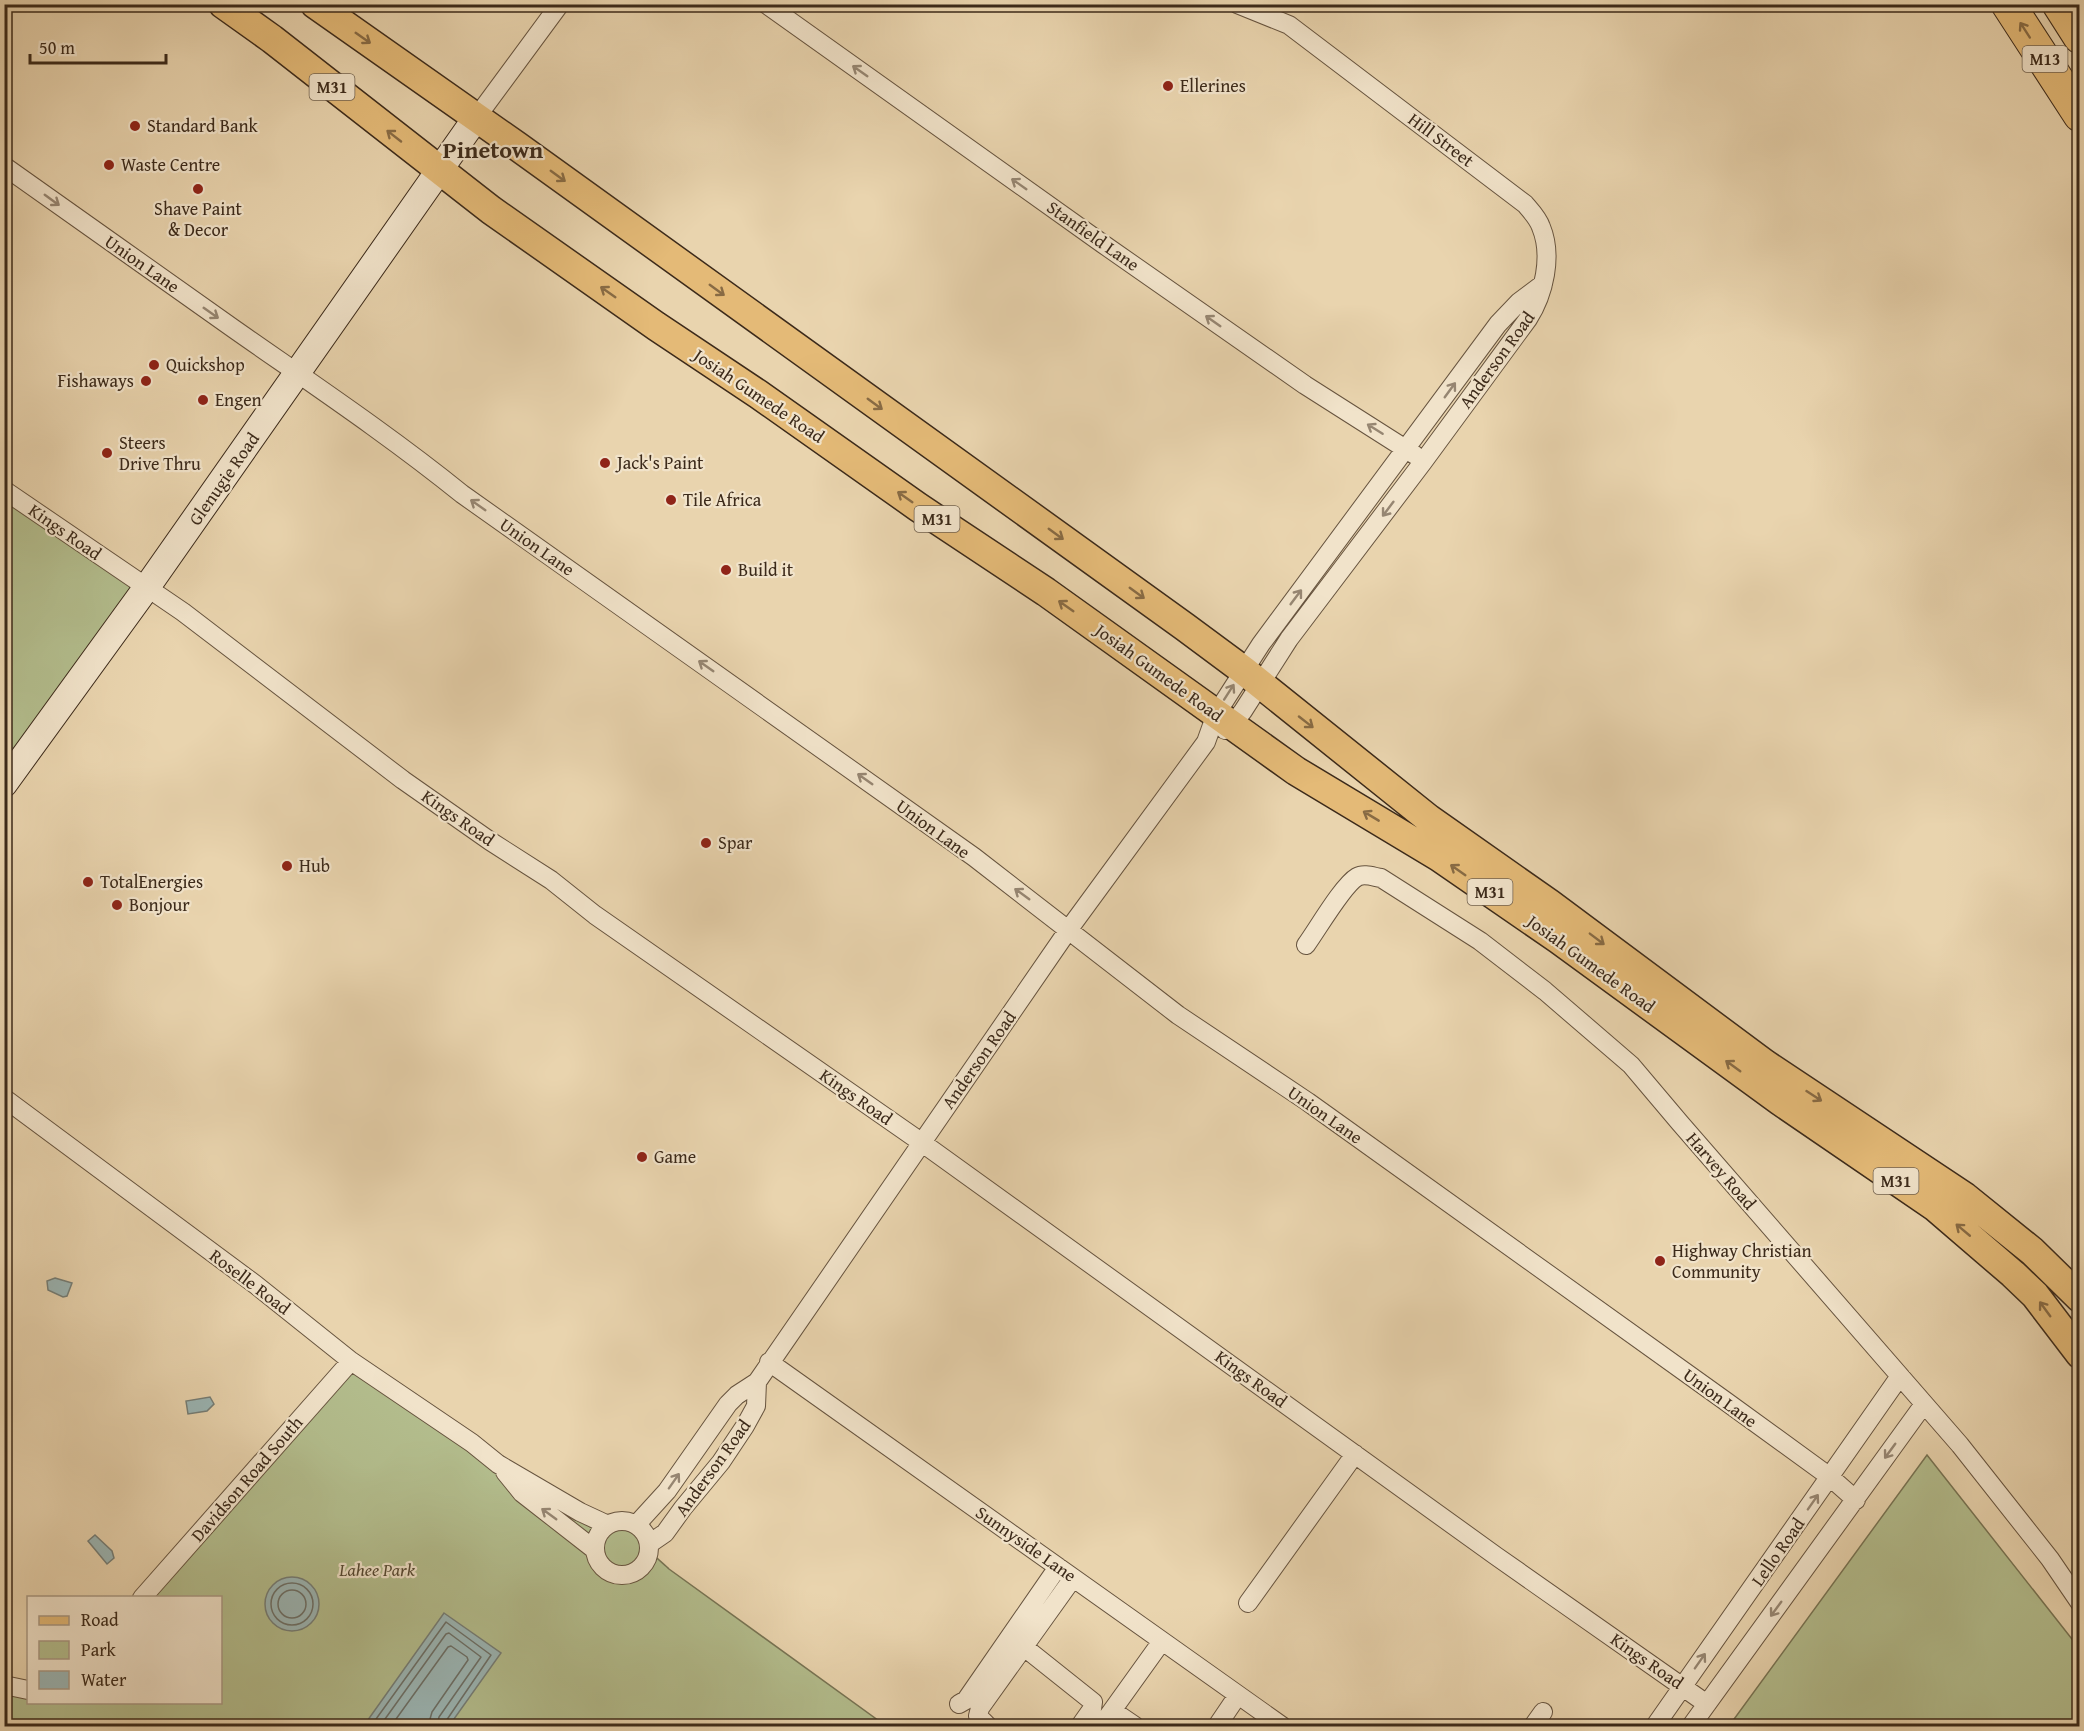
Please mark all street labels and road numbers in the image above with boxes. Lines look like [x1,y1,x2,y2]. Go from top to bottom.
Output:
road number: M13 [2022,46,2068,72]
road number: M31 [310,74,354,100]
street label: Hill Street [1403,106,1481,174]
street label: Stanfield Lane [1042,194,1145,277]
street label: Union Lane [99,228,185,299]
street label: Anderson Road [1452,305,1541,414]
street label: Josiah Gumede Road [687,341,830,450]
street label: Glenugie Road [182,426,266,531]
street label: Kings Road [23,497,108,567]
road number: M31 [914,506,960,532]
street label: Union Lane [494,511,580,582]
street label: Josiah Gumede Road [1088,616,1229,729]
street label: Kings Road [416,783,501,853]
street label: Union Lane [891,792,976,865]
road number: M31 [1468,879,1512,905]
street label: Josiah Gumede Road [1520,907,1661,1020]
street label: Anderson Road [935,1005,1023,1114]
street label: Kings Road [814,1062,899,1132]
street label: Union Lane [1282,1079,1368,1150]
street label: Harvey Road [1680,1126,1763,1216]
road number: M31 [1874,1168,1918,1194]
street label: Roselle Road [204,1242,297,1321]
street label: Kings Road [1210,1343,1293,1414]
street label: Union Lane [1678,1361,1763,1434]
street label: Davidson Road South [184,1410,309,1548]
street label: Anderson Road [668,1413,757,1522]
street label: Sunnyside Lane [970,1499,1082,1588]
street label: Lello Road [1744,1512,1811,1591]
street label: Kings Road [1605,1626,1690,1696]

